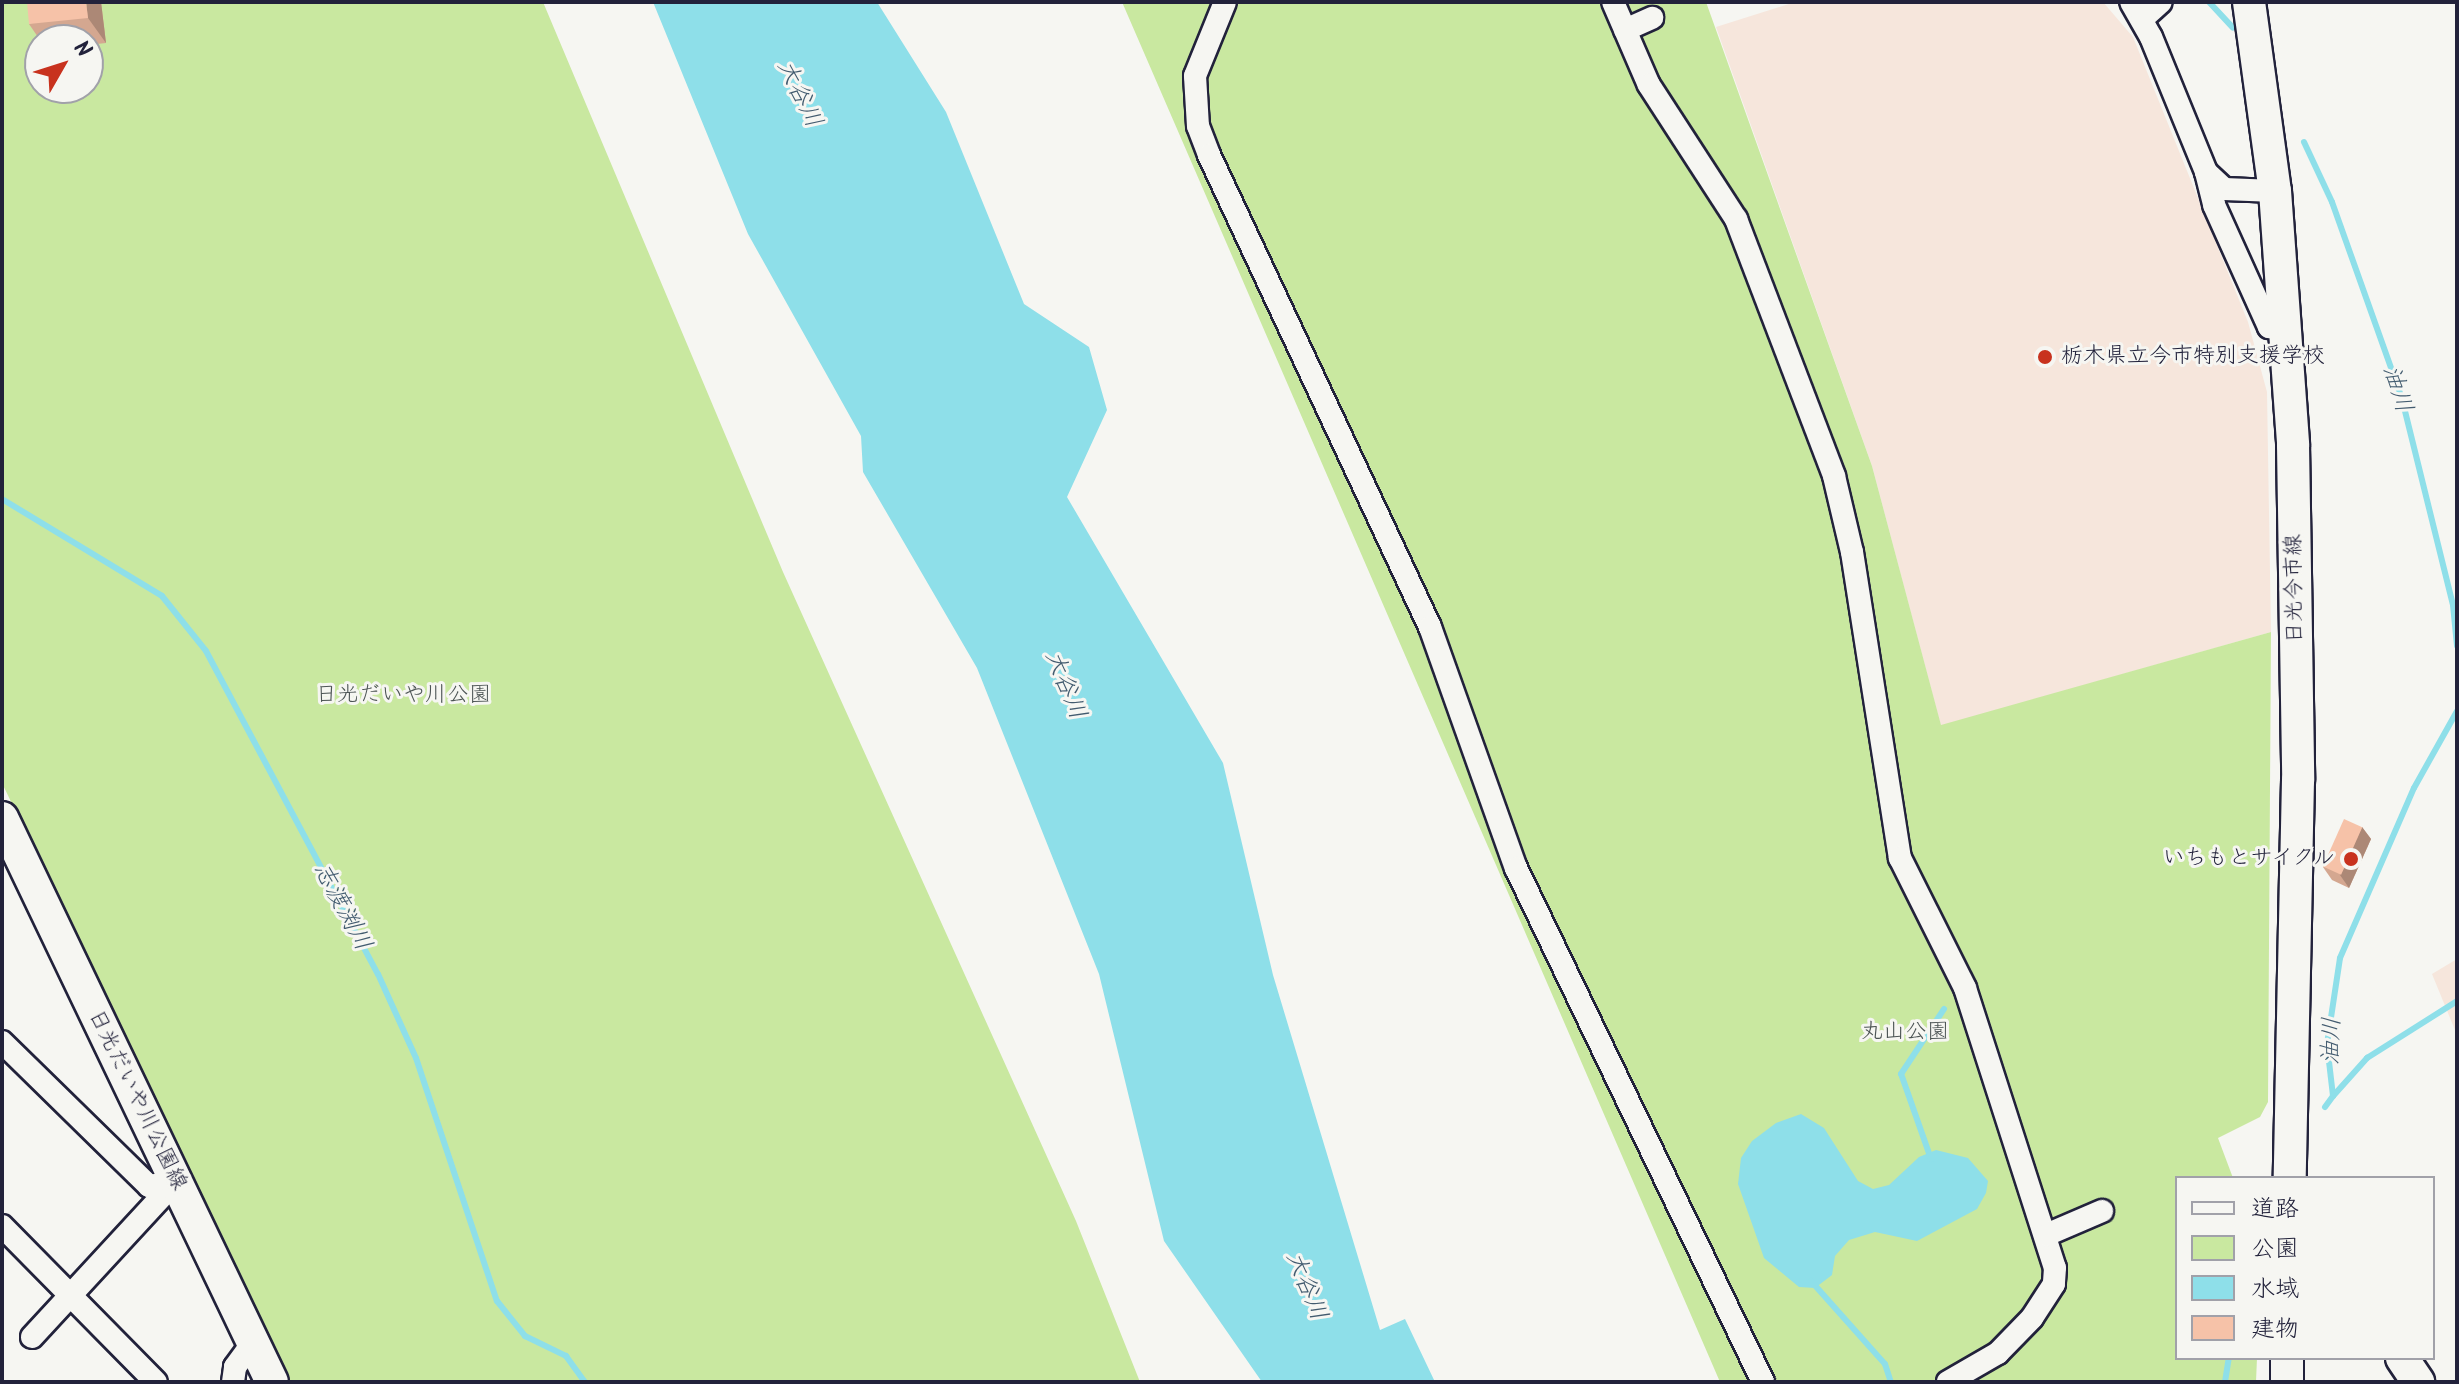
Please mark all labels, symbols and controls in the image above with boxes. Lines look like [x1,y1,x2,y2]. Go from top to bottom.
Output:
north arrow [24,24,104,104]
text: N [64,33,99,66]
water label: 大谷川 [770,55,828,133]
place label: 栃木県立今市特別支援学校 [2061,344,2325,370]
marker: 栃木県立今市特別支援学校 [2036,348,2054,366]
water label: 油川 [2376,362,2418,416]
street label: 日光今市線 [2281,534,2309,644]
water label: 大谷川 [1038,646,1092,724]
park label: 日光だいや川公園 [315,683,491,709]
place label: いちもとサイクル [2159,846,2335,872]
marker: いちもとサイクル [2342,850,2360,868]
water label: 志渡渕川 [307,858,377,956]
street label: 日光だいや川公園線 [82,1005,192,1195]
water label: 油川 [2317,1017,2347,1065]
park label: 丸山公園 [1861,1020,1949,1046]
legend [2175,1176,2435,1360]
text: 道路 [2251,1190,2299,1229]
text: 公園 [2251,1230,2299,1269]
water label: 大谷川 [1279,1247,1333,1325]
text: 水域 [2251,1270,2299,1309]
text: 建物 [2251,1310,2299,1349]

